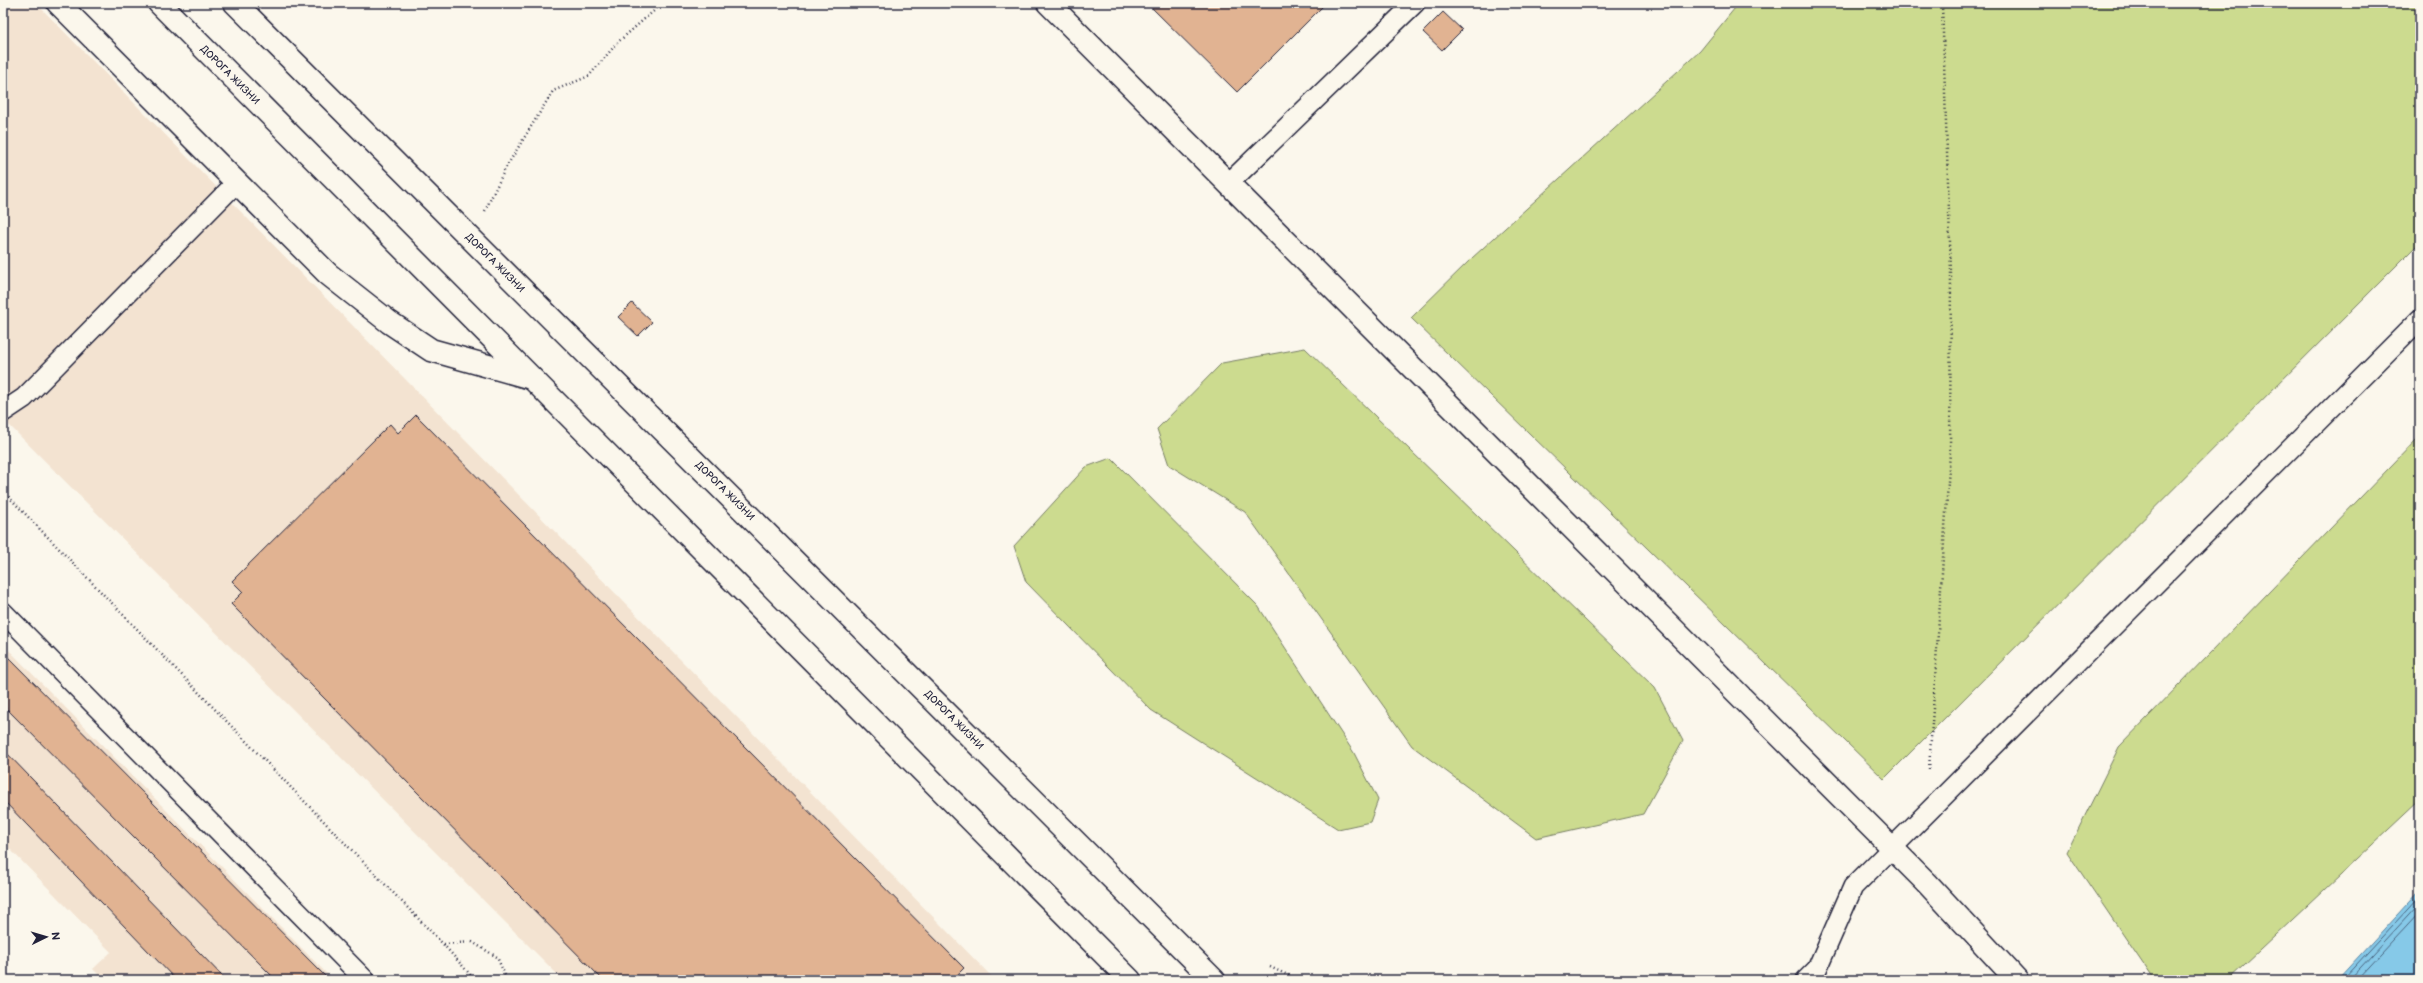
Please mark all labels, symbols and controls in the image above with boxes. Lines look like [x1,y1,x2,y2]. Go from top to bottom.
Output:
street label: ДОРОГА ЖИЗНИ [198,43,262,107]
street label: ДОРОГА ЖИЗНИ [463,231,527,295]
street label: ДОРОГА ЖИЗНИ [693,459,757,523]
street label: ДОРОГА ЖИЗНИ [922,688,986,752]
north arrow [26,917,66,957]
text: N [49,931,62,941]

